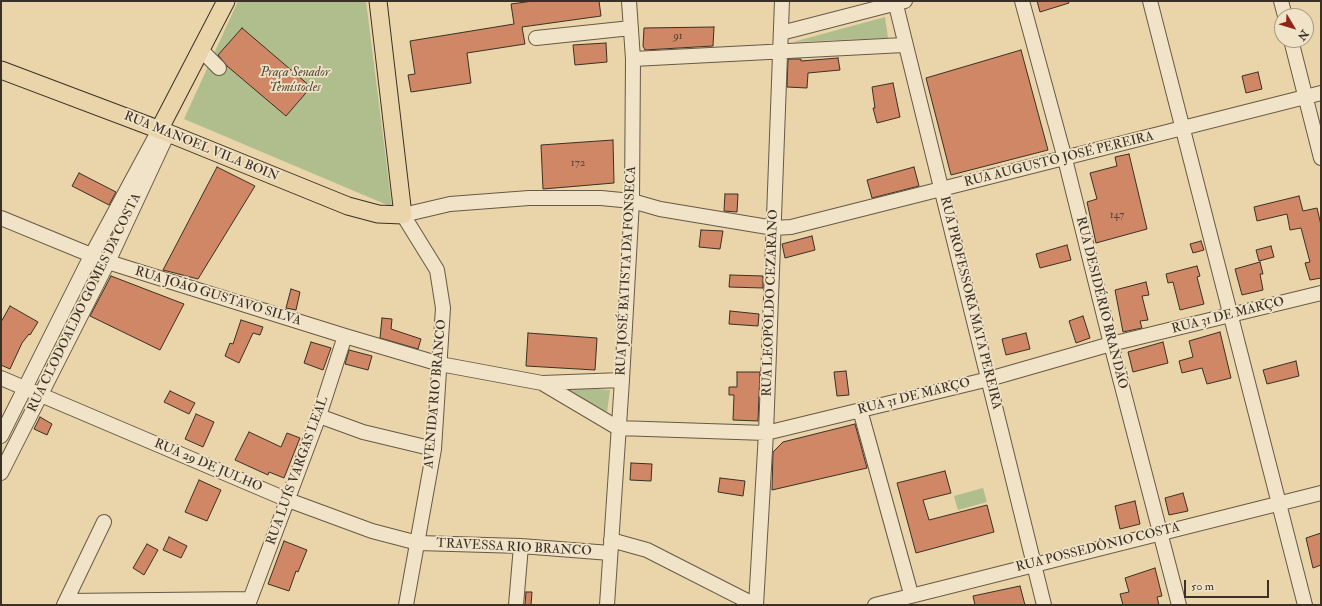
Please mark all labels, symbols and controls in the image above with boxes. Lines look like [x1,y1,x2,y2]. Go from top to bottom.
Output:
north arrow [1274,8,1314,48]
text: N [1295,27,1311,43]
house number: 91 [673,30,683,44]
park label: Praça Senador Temístocles [260,65,330,96]
street label: RUA MANOEL VILA BOIN [121,109,281,185]
street label: RUA AUGUSTO JOSÉ PEREIRA [963,129,1155,191]
house number: 172 [571,157,585,171]
street label: RUA JOSÉ BATISTA DA FONSECA [614,166,640,376]
street label: RUA CLODOALDO GOMES DA COSTA [25,191,145,415]
street label: RUA PROFESSORA MATA PEREIRA [936,195,1004,411]
street label: RUA LEOPOLDO CEZARANO [760,209,782,397]
house number: 147 [1110,209,1124,223]
street label: RUA DESIDÉRIO BRANDÃO [1072,215,1130,391]
street label: RUA JOÃO GUSTAVO SILVA [133,264,303,330]
street label: RUA 31 DE MARÇO [1170,294,1286,338]
street label: AVENIDA RIO BRANCO [422,319,450,469]
street label: RUA 31 DE MARÇO [856,375,972,419]
street label: RUA LUÍS VARGAS LEAL [264,394,332,548]
street label: RUA 29 DE JULHO [152,436,264,496]
street label: RUA POSSEDÔNIO COSTA [1014,520,1182,576]
street label: TRAVESSA RIO BRANCO [436,536,592,560]
scale bar [1186,572,1271,598]
text: 50 m [1191,579,1214,594]

